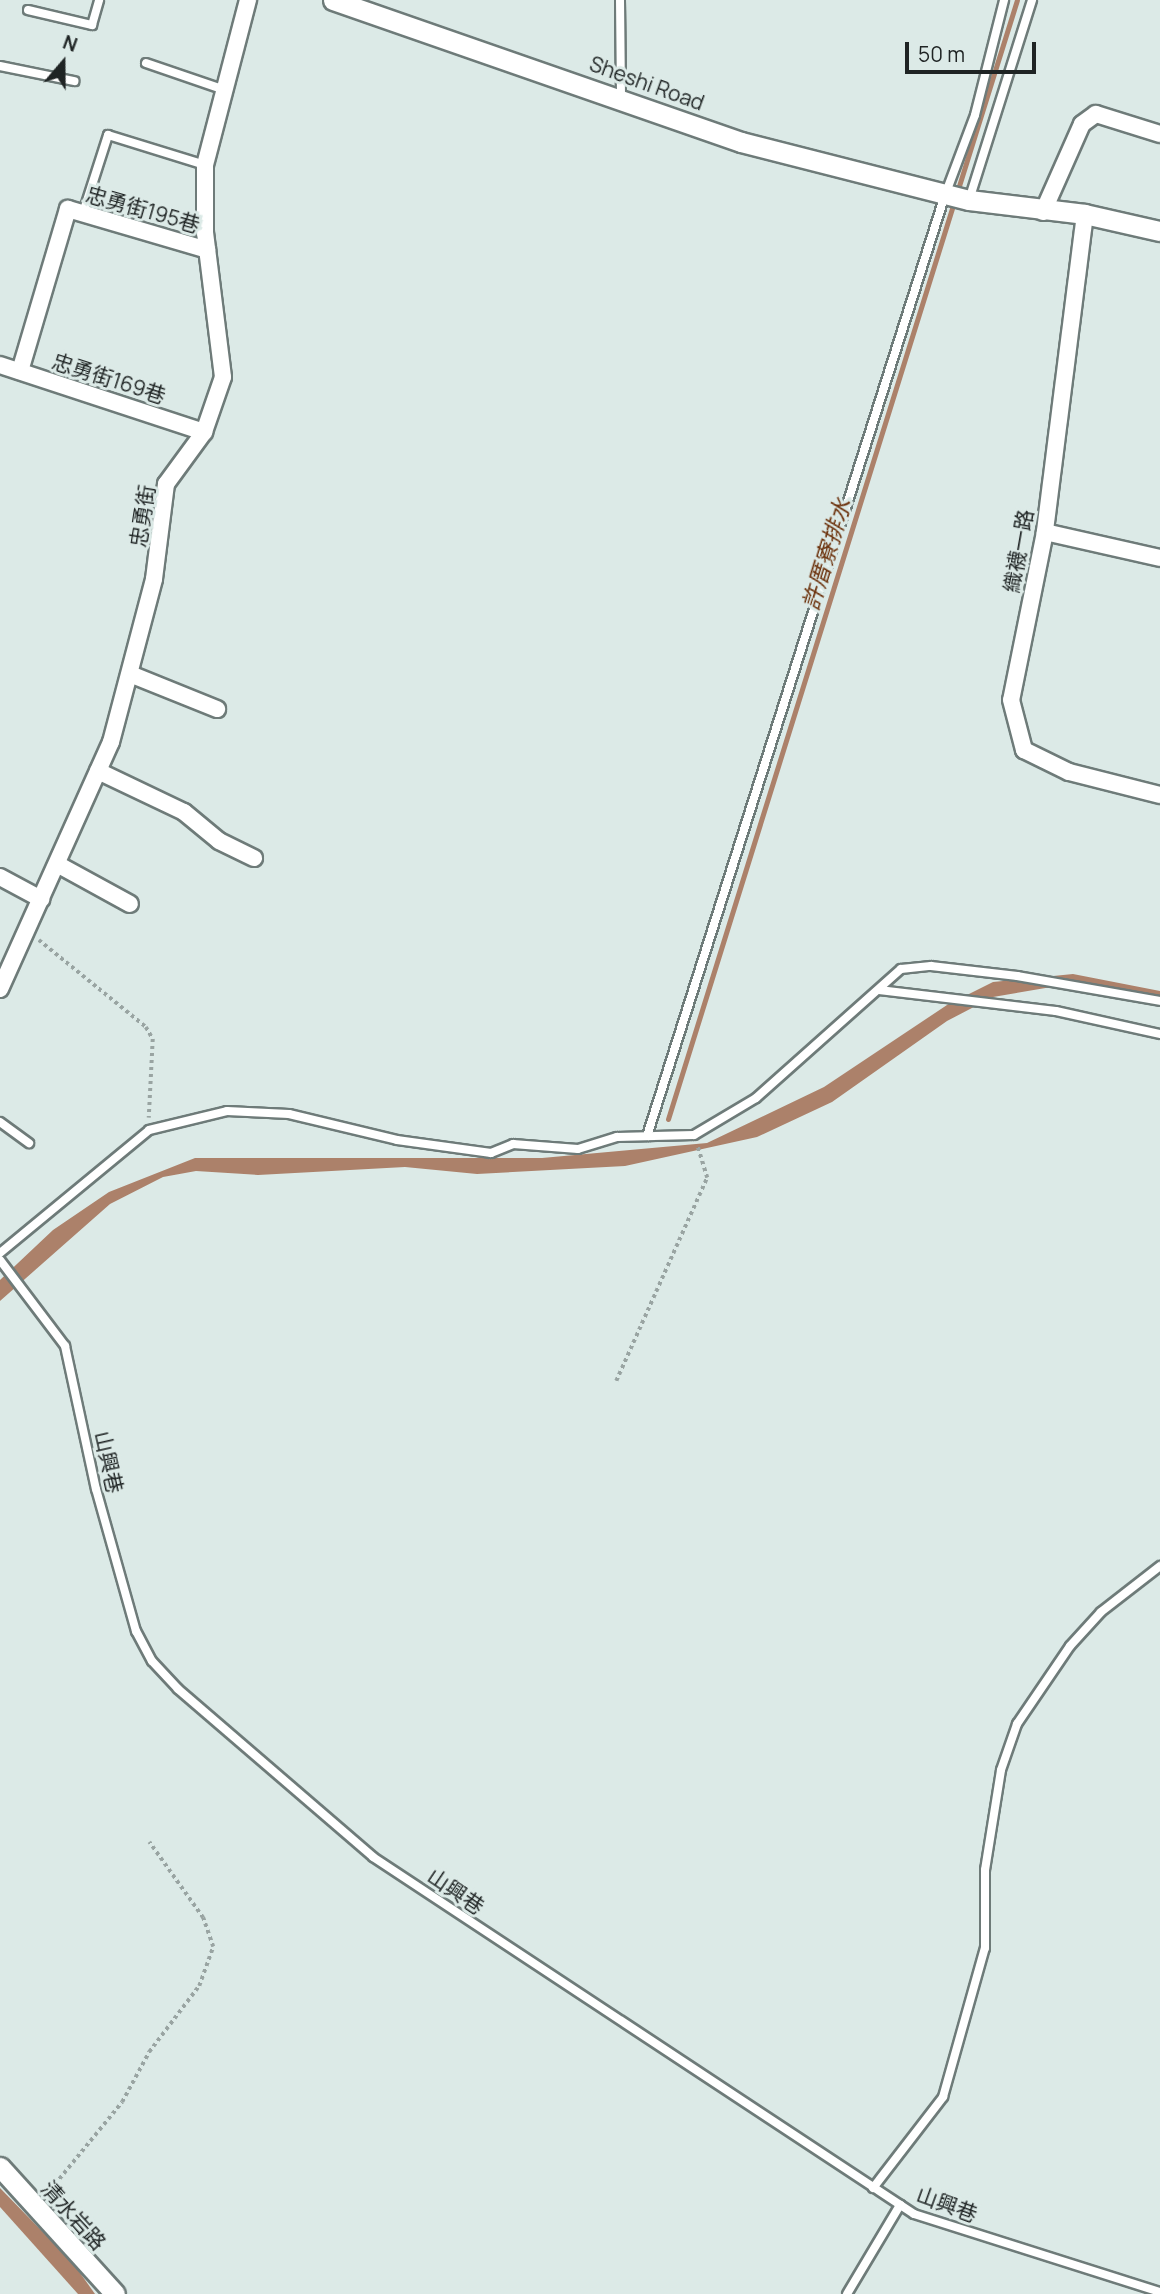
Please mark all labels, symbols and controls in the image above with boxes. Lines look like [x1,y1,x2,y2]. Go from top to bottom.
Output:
north arrow [28,28,98,98]
scale bar [908,28,1039,72]
text: N [59,29,81,58]
text: 50 m [918,40,965,68]
street label: Sheshi Road [586,51,708,115]
street label: 忠勇街195巷 [83,181,203,237]
street label: 忠勇街169巷 [49,348,169,408]
street label: 忠勇街 [125,483,159,549]
water label: 許厝寮排水 [796,495,856,613]
street label: 織襪一路 [998,507,1038,595]
street label: 山興巷 [90,1428,128,1496]
street label: 山興巷 [423,1863,489,1919]
street label: 清水岩路 [37,2175,111,2255]
street label: 山興巷 [913,2181,981,2227]

